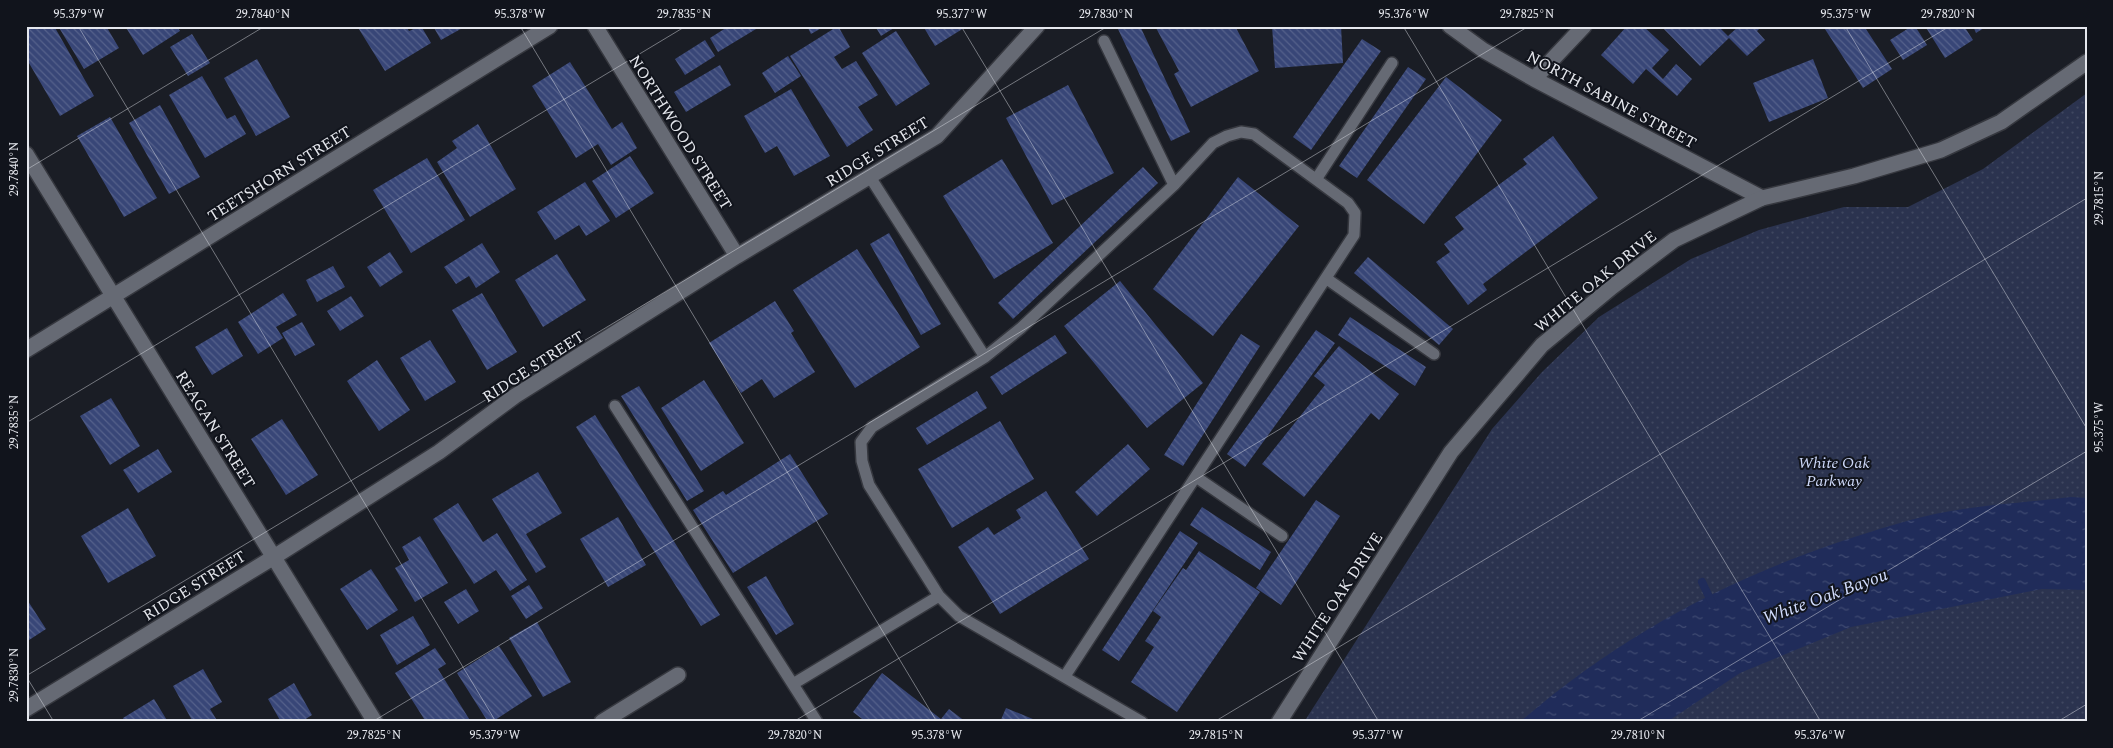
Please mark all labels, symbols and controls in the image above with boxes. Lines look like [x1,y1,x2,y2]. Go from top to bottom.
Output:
text: 95.379°W [54,5,105,24]
text: 29.7840°N [236,5,290,24]
text: 95.378°W [495,5,546,24]
text: 29.7835°N [657,5,711,24]
text: 95.377°W [937,5,988,24]
text: 29.7830°N [1079,5,1133,24]
text: 95.376°W [1379,5,1430,24]
text: 29.7825°N [1500,5,1554,24]
text: 95.375°W [1821,5,1872,24]
text: 29.7820°N [1921,5,1975,24]
street label: NORTH SABINE STREET [1522,45,1701,155]
street label: NORTHWOOD STREET [623,50,738,215]
street label: RIDGE STREET [821,110,934,193]
street label: TEETSHORN STREET [203,120,356,228]
text: 29.7840°N [5,142,24,196]
text: 29.7815°N [2090,171,2109,225]
street label: WHITE OAK DRIVE [1529,225,1662,339]
street label: RIDGE STREET [478,325,590,409]
street label: REAGAN STREET [169,366,261,493]
text: 29.7835°N [5,395,24,449]
text: 95.375°W [2090,401,2109,452]
park label: White Oak Parkway [1798,451,1870,493]
street label: WHITE OAK DRIVE [1287,527,1389,668]
street label: RIDGE STREET [138,544,251,627]
water label: White Oak Bayou [1759,561,1892,632]
text: 29.7830°N [5,648,24,702]
text: 29.7825°N [347,726,401,745]
text: 95.379°W [470,726,521,745]
text: 29.7820°N [768,726,822,745]
text: 95.378°W [912,726,963,745]
text: 29.7815°N [1189,726,1243,745]
text: 95.377°W [1353,726,1404,745]
text: 29.7810°N [1611,726,1665,745]
text: 95.376°W [1795,726,1846,745]

